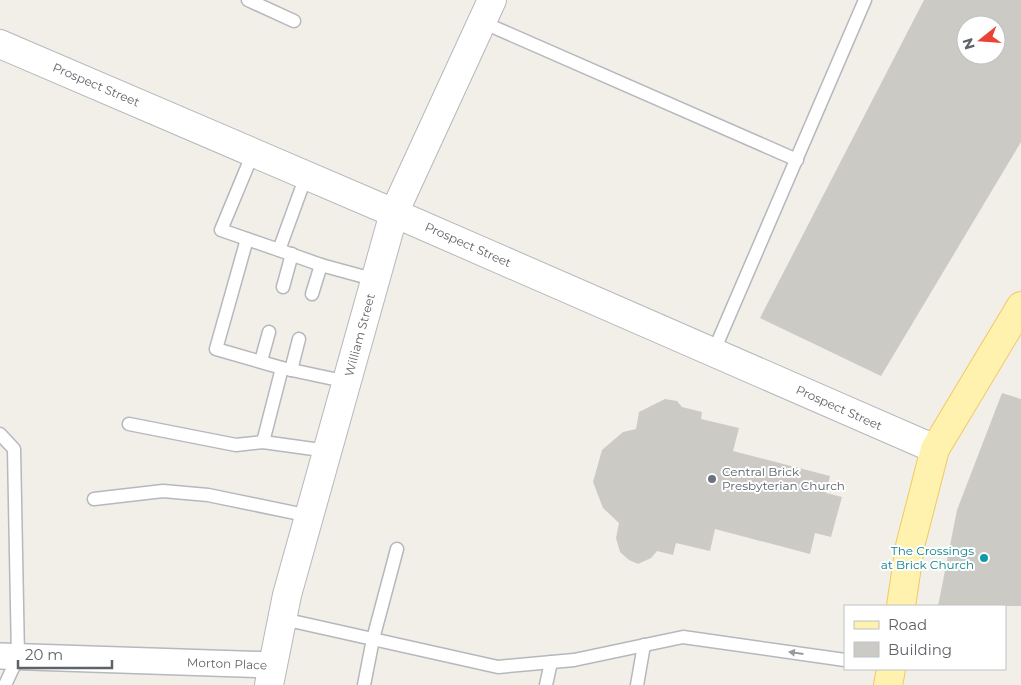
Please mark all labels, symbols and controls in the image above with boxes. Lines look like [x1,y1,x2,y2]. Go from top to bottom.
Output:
north arrow [956,15,1006,65]
text: N [958,36,979,52]
street label: Prospect Street [51,59,142,110]
street label: Prospect Street [423,219,514,270]
street label: William Street [341,292,378,378]
street label: Prospect Street [794,382,885,433]
place label: Central Brick Presbyterian Church [722,464,845,493]
marker: Central Brick Presbyterian Church [706,473,718,485]
place label: The Crossings at Brick Church [881,543,974,572]
marker: The Crossings at Brick Church [978,552,990,564]
legend [844,605,1006,670]
text: Road [888,615,927,634]
scale bar [18,638,111,670]
text: Building [888,640,952,659]
text: 20 m [25,645,63,664]
one-way arrow [788,649,804,657]
street label: Morton Place [187,655,267,672]

